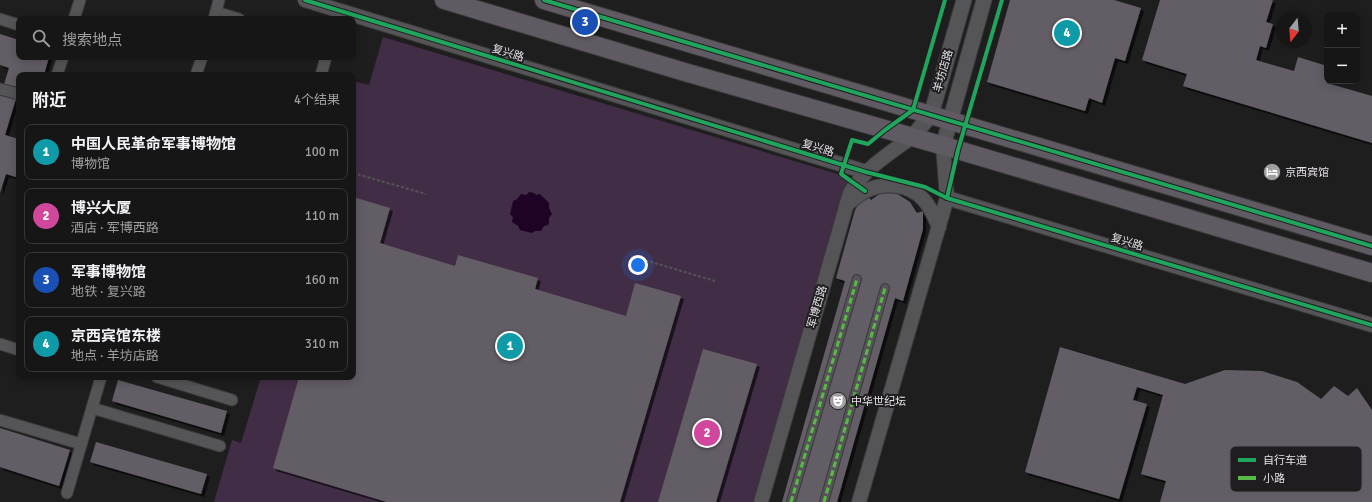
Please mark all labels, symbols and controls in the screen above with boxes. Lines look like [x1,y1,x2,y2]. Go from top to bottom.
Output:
pin: 3 [572,7,598,37]
north arrow [1276,12,1312,48]
map controls [1324,12,1360,84]
button: + [1324,12,1360,48]
search box [16,16,356,60]
pin: 4 [1054,18,1080,48]
icon: search [30,27,52,49]
text: 搜索地点 [62,31,122,49]
street label: 复兴路 [490,42,526,64]
street label: 羊坊店路 [931,48,955,94]
button: − [1324,48,1360,84]
text: 附近 [32,90,66,111]
text: 4个结果 [294,92,340,108]
text: 中国人民革命军事博物馆 [71,135,236,153]
street label: 复兴路 [800,137,836,159]
text: 1 [42,144,50,160]
text: 100 m [305,144,339,160]
text: 博物馆 [71,156,110,172]
hotel icon: 京西宾馆 [1262,162,1282,182]
place label: 京西宾馆 [1285,166,1329,179]
text: 博兴大厦 [71,199,131,217]
text: 2 [42,208,50,224]
text: 110 m [305,208,339,224]
text: 酒店 · 军博西路 [71,220,159,236]
street label: 复兴路 [1109,231,1145,253]
your location [628,255,648,275]
text: 军事博物馆 [71,263,146,281]
text: 3 [42,272,50,288]
text: 160 m [305,272,339,288]
text: 地铁 · 复兴路 [71,284,146,300]
street label: 军博西路 [805,284,829,330]
text: 京西宾馆东楼 [71,327,161,345]
pin: 1 [497,331,523,361]
text: 4 [42,336,50,352]
text: 310 m [305,336,339,352]
text: 地点 · 羊坊店路 [71,348,159,364]
theatre icon: 中华世纪坛 [828,391,848,411]
place label: 中华世纪坛 [851,395,906,408]
pin: 2 [694,418,720,448]
legend [1230,446,1362,492]
text: 自行车道 [1263,454,1307,467]
text: 小路 [1263,472,1285,485]

